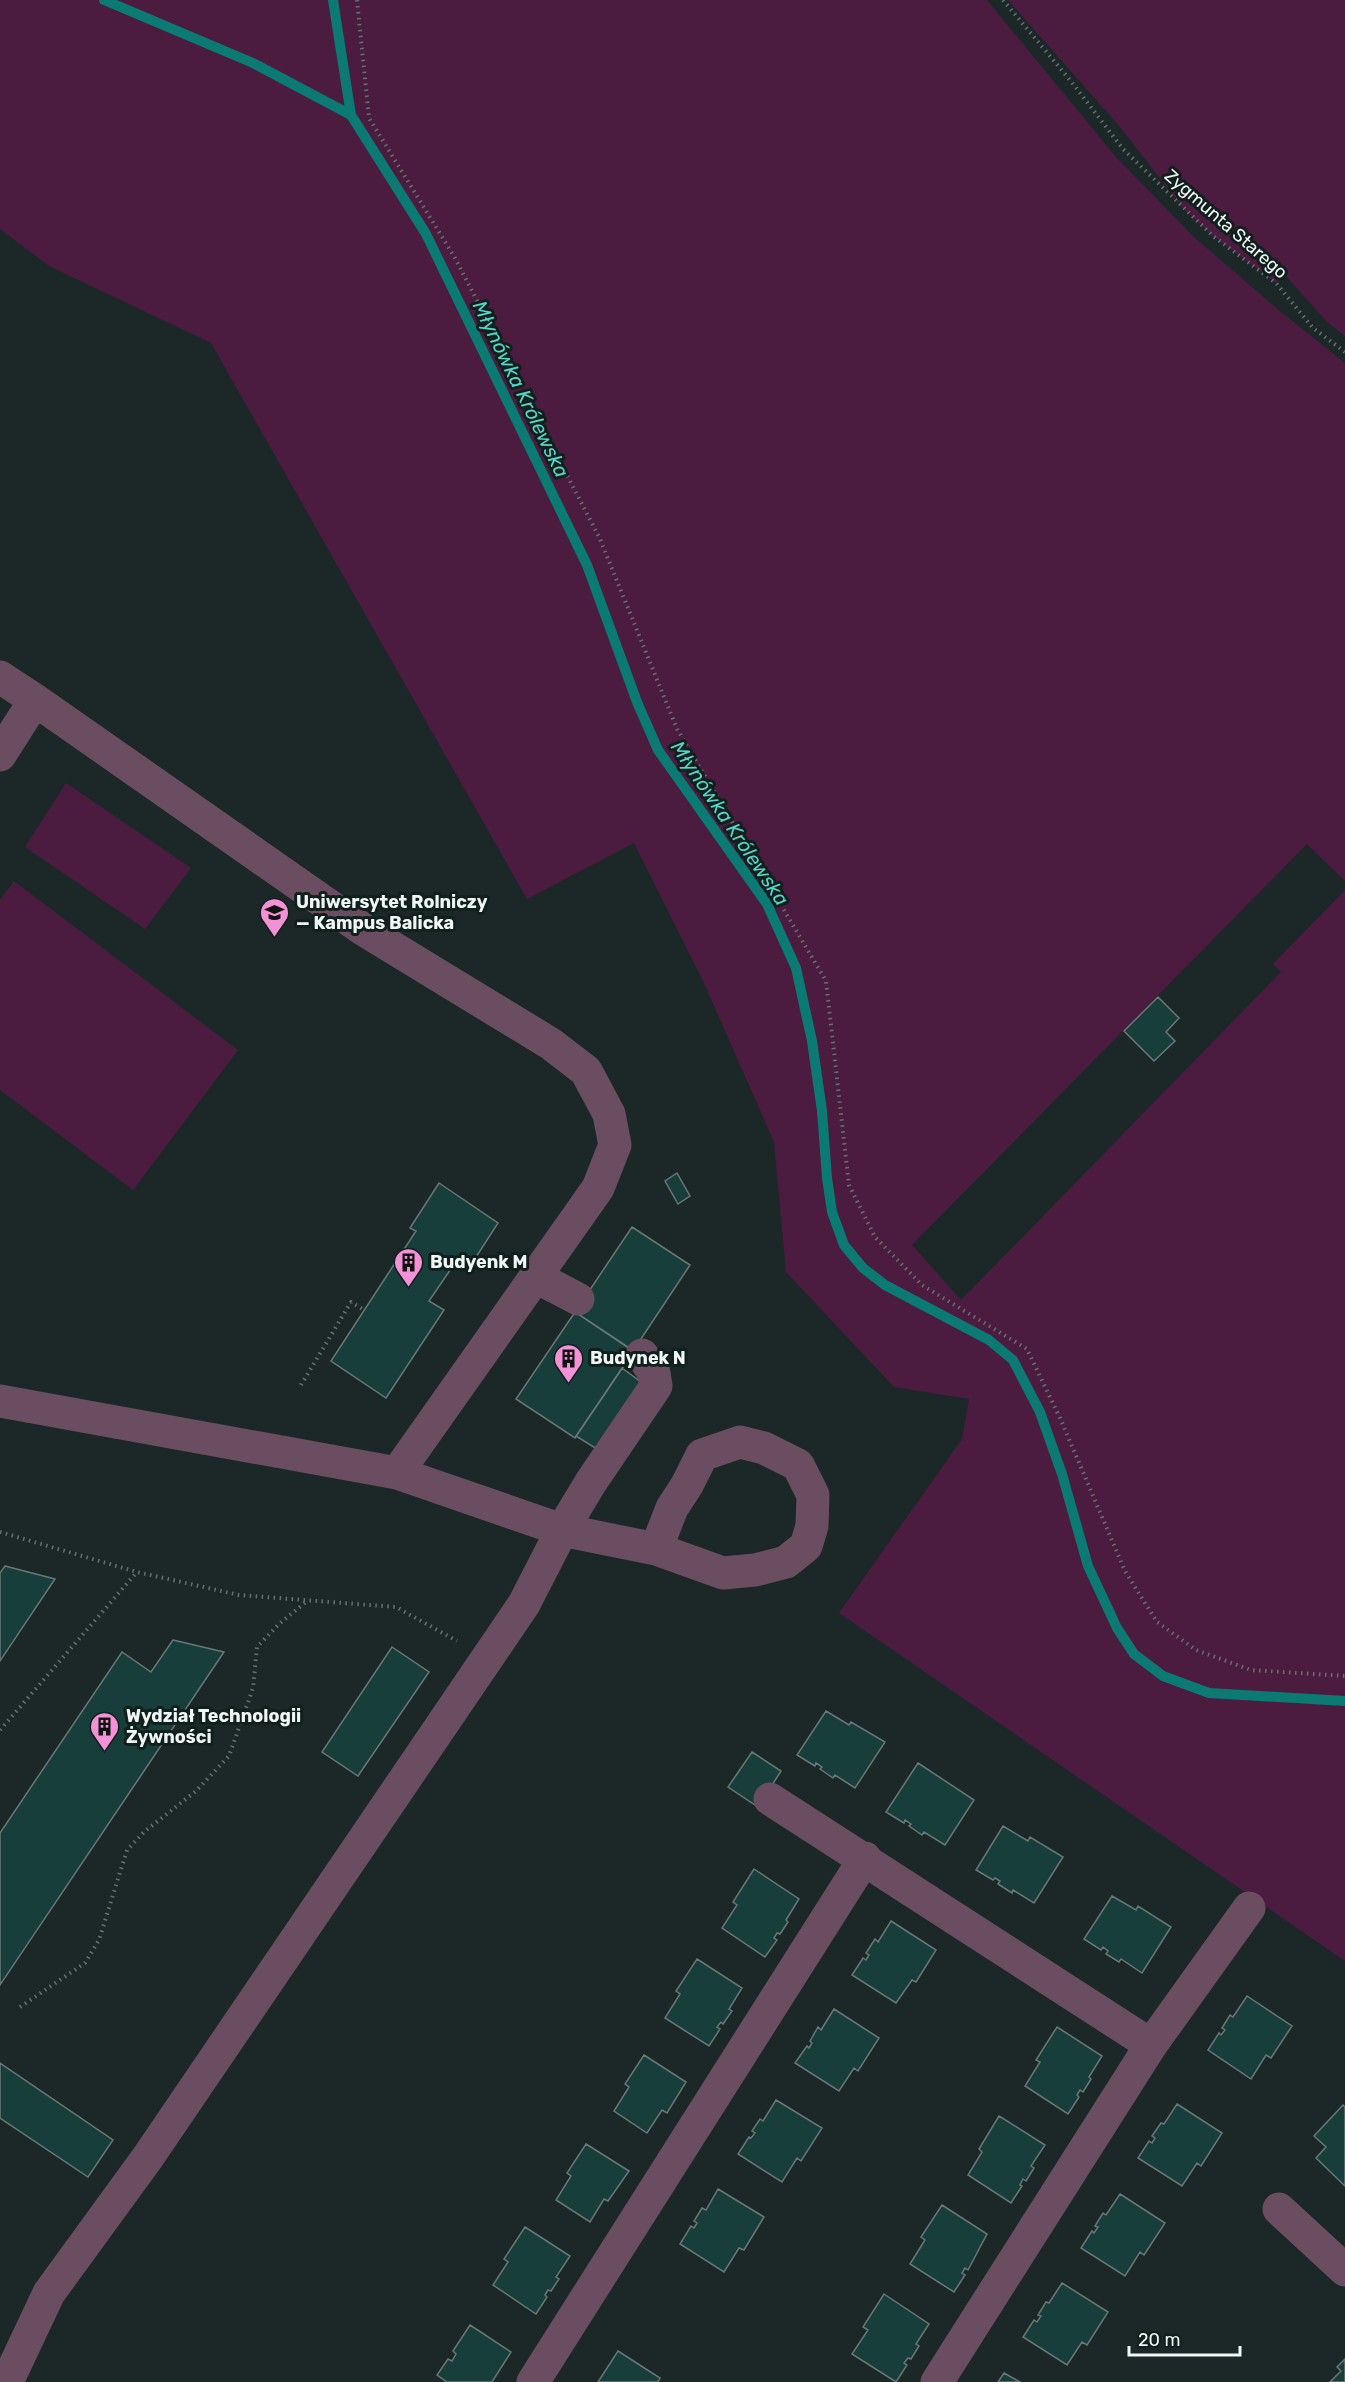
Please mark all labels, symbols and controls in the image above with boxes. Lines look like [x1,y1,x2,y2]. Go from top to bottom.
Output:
street label: Zygmunta Starego [1160,165,1292,283]
water label: Młynówka Królewska [468,297,574,481]
water label: Młynówka Królewska [666,736,794,910]
place label: Uniwersytet Rolniczy — Kampus Balicka [296,891,488,934]
school or university icon: Uniwersytet Rolniczy — Kampus Balicka [259,896,291,938]
building icon: Budyenk M [393,1246,425,1288]
place label: Budyenk M [430,1251,527,1273]
building icon: Budynek N [553,1342,585,1384]
place label: Budynek N [590,1347,686,1369]
place label: Wydział Technologii Żywności [126,1705,301,1748]
building icon: Wydział Technologii Żywności [89,1710,121,1752]
scale bar [1129,2319,1240,2357]
text: 20 m [1138,2329,1180,2351]

